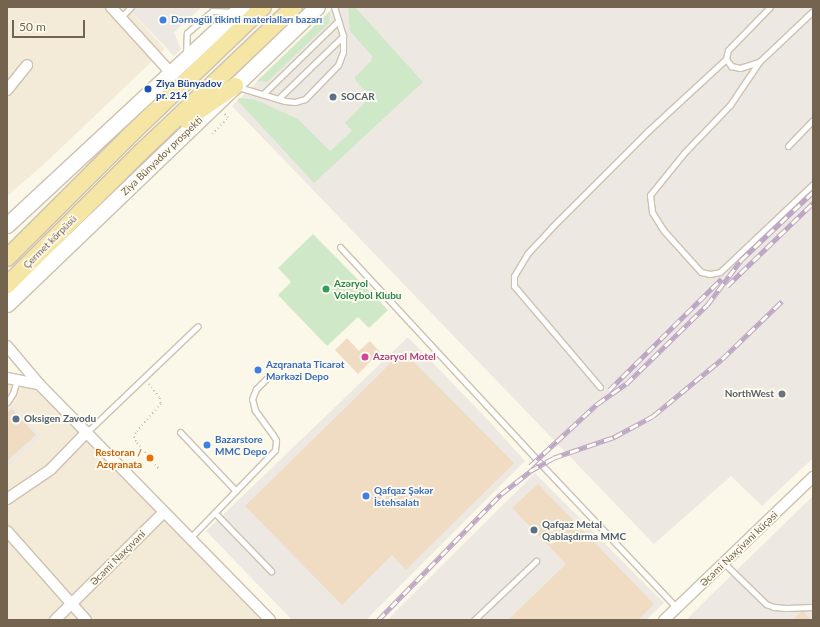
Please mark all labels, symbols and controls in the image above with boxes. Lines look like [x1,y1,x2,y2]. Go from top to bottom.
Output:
scale bar [14,12,87,38]
place label: Dərnəgül tikinti materialları bazarı [171,14,322,26]
marker: Dərnəgül tikinti materialları bazarı [158,15,168,25]
text: 50 m [19,19,46,34]
place label: Ziya Bünyadov pr. 214 [156,77,222,100]
marker: Ziya Bünyadov pr. 214 [143,84,153,94]
place label: SOCAR [341,91,375,103]
marker: SOCAR [328,92,338,102]
street label: Ziya Bünyadov prospekti [119,114,205,198]
street label: Çermet körpüsü [21,213,79,271]
place label: Azəryol Voleybol Klubu [334,277,401,300]
marker: Azəryol Voleybol Klubu [321,284,331,294]
place label: Azəryol Motel [373,351,436,363]
marker: Azəryol Motel [360,352,370,362]
place label: Azqranata Ticarət Mərkəzi Depo [266,358,345,382]
marker: Azqranata Ticarət Mərkəzi Depo [253,365,263,375]
place label: NorthWest [725,388,774,400]
marker: NorthWest [777,389,787,399]
place label: Oksigen Zavodu [24,413,96,425]
marker: Oksigen Zavodu [11,414,21,424]
place label: Bazarstore MMC Depo [215,433,267,456]
marker: Bazarstore MMC Depo [202,440,212,450]
place label: Restoran / Azqranata [95,446,142,470]
marker: Restoran / Azqranata [145,453,155,463]
place label: Qafqaz Şəkər İstehsalatı [374,484,433,508]
marker: Qafqaz Şəkər İstehsalatı [361,491,371,501]
street label: Əcəmi Naxçivani küçəsi [698,509,780,589]
place label: Qafqaz Metal Qablaşdırma MMC [542,518,626,542]
marker: Qafqaz Metal Qablaşdırma MMC [529,525,539,535]
street label: Əcəmi Naxçıvani [88,528,148,588]

